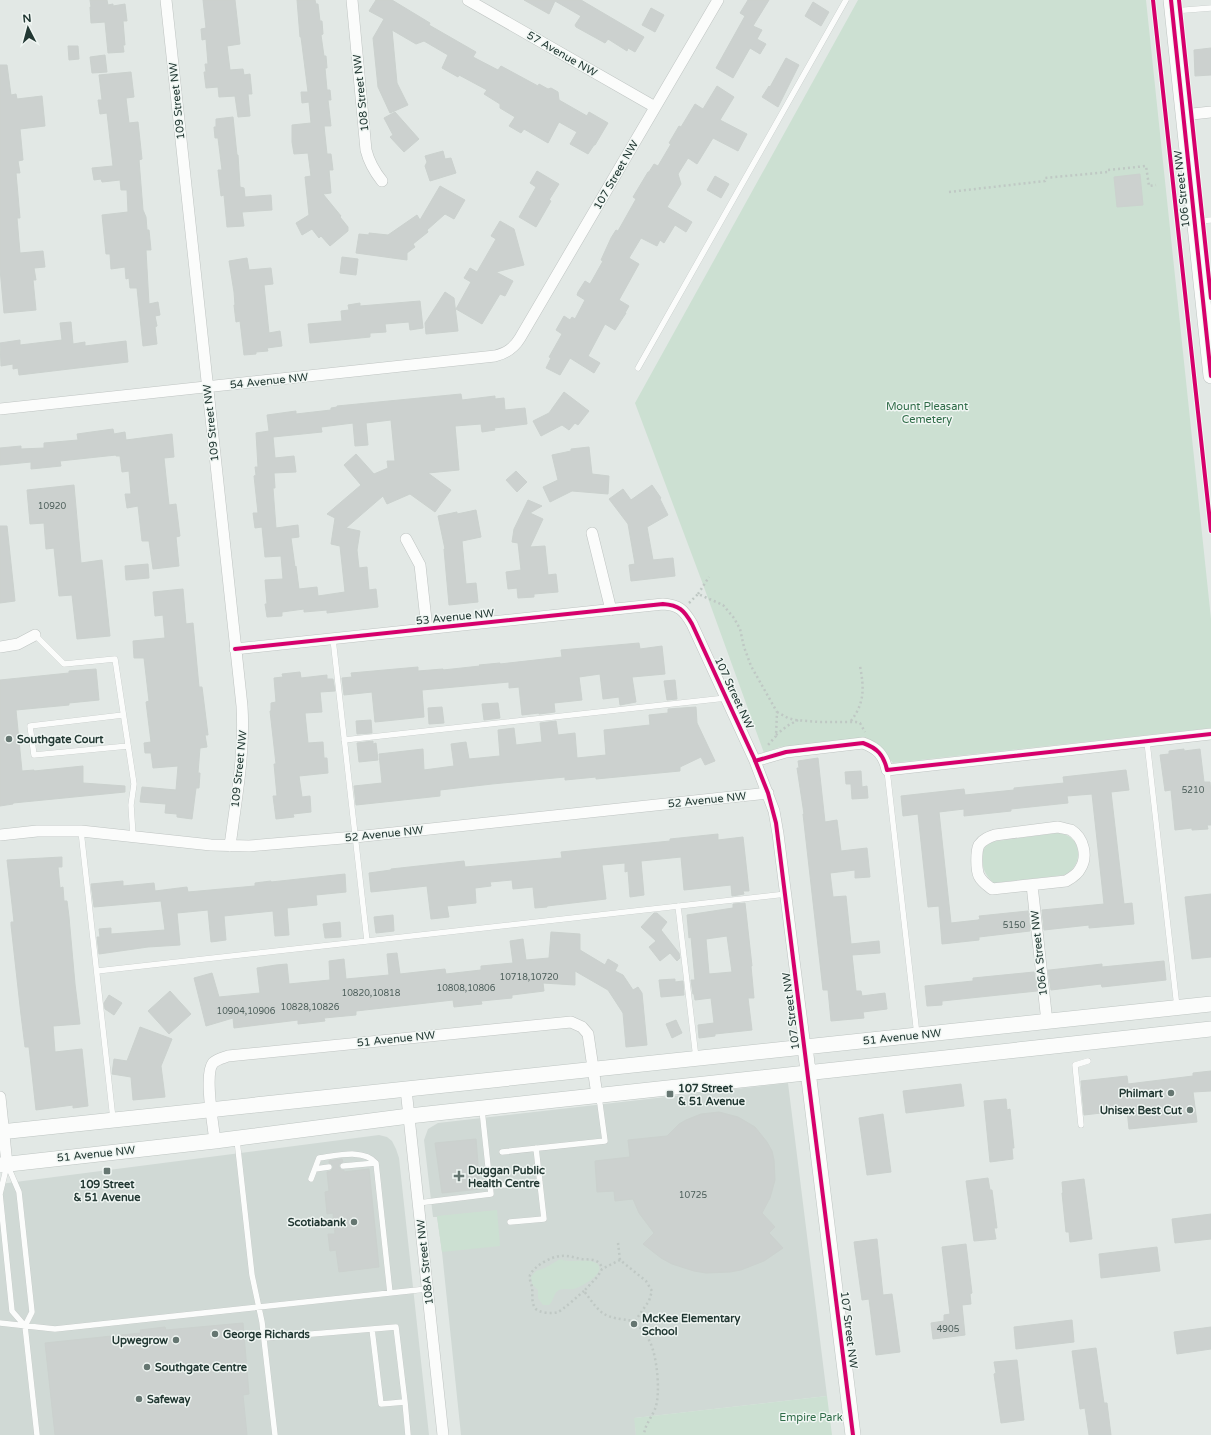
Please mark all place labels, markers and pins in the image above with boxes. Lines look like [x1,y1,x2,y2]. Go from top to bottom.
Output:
place label: Southgate Court [17,733,104,747]
marker: Southgate Court [4,734,14,744]
place label: 107 Street & 51 Avenue [678,1082,746,1108]
place label: Philmart [1119,1087,1164,1100]
marker: Philmart [1166,1088,1176,1098]
marker: 107 Street & 51 Avenue [665,1089,675,1099]
place label: Unisex Best Cut [1100,1104,1183,1117]
marker: Unisex Best Cut [1185,1105,1195,1115]
place label: Duggan Public Health Centre [468,1164,545,1190]
marker: 109 Street & 51 Avenue [102,1166,112,1176]
marker: Duggan Public Health Centre [453,1170,465,1182]
place label: 109 Street & 51 Avenue [74,1178,141,1204]
place label: Scotiabank [288,1216,346,1229]
marker: Scotiabank [349,1217,359,1227]
place label: McKee Elementary School [642,1312,740,1338]
marker: McKee Elementary School [629,1319,639,1329]
place label: George Richards [223,1328,311,1342]
marker: George Richards [210,1329,220,1339]
place label: Upwegrow [112,1334,168,1348]
marker: Upwegrow [171,1335,181,1345]
place label: Southgate Centre [155,1361,248,1375]
marker: Southgate Centre [142,1362,152,1372]
place label: Safeway [147,1393,191,1407]
marker: Safeway [134,1394,144,1404]

